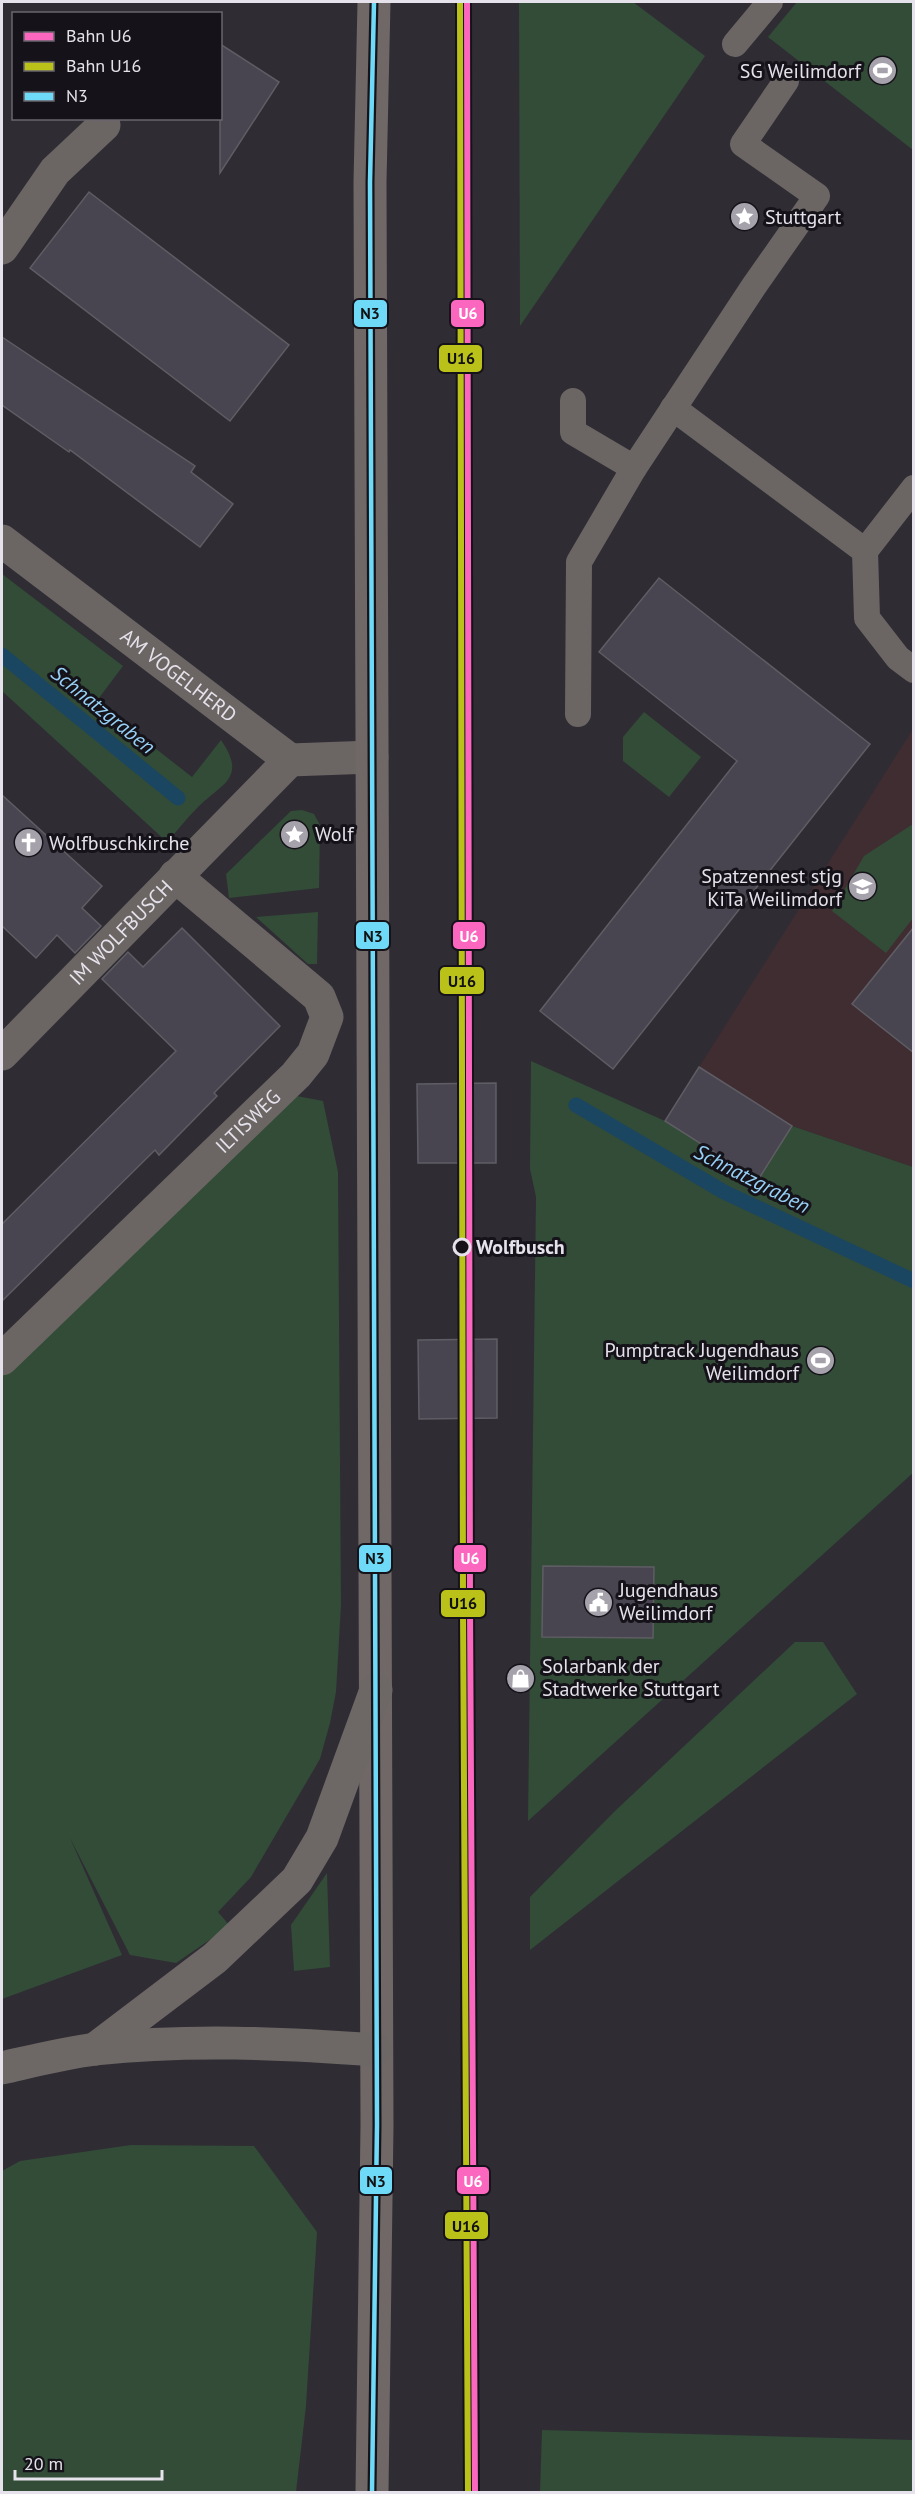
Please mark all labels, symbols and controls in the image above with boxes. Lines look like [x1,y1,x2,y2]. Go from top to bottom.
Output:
legend [12,12,222,120]
text: Bahn U6 [66,24,131,47]
text: Bahn U16 [66,54,141,77]
sports icon: SG Weilimdorf [866,55,898,87]
place label: SG Weilimdorf [740,58,863,84]
text: N3 [66,84,88,107]
place icon: Stuttgart [728,201,760,233]
place label: Stuttgart [765,204,842,230]
line badge: N3 [353,299,388,328]
line badge: U6 [450,299,485,328]
text: N3 [360,303,380,323]
text: U6 [458,303,478,323]
line badge: U16 [438,344,483,373]
text: U16 [447,348,475,368]
street label: AM VOGELHERD [115,623,242,728]
water label: Schnatzgraben [46,659,161,760]
place icon: Wolf [278,818,310,850]
place label: Wolf [315,821,355,847]
church icon: Wolfbuschkirche [12,827,44,859]
place label: Wolfbuschkirche [49,830,189,856]
place label: Spatzennest stjg KiTa Weilimdorf [701,863,844,912]
school or university icon: Spatzennest stjg KiTa Weilimdorf [847,871,879,903]
street label: IM WOLFBUSCH [64,874,178,991]
line badge: N3 [355,921,390,950]
line badge: U6 [452,921,486,950]
text: N3 [363,926,383,946]
text: U6 [459,926,479,946]
line badge: U16 [439,966,485,995]
text: U16 [448,971,476,991]
street label: ILTISWEG [210,1084,286,1159]
water label: Schnatzgraben [690,1138,815,1219]
place label: Wolfbusch [476,1234,565,1260]
marker: Wolfbusch [453,1238,471,1256]
place label: Pumptrack Jugendhaus Weilimdorf [605,1337,801,1386]
sports icon: Pumptrack Jugendhaus Weilimdorf [804,1345,836,1377]
line badge: N3 [358,1544,392,1573]
line badge: U6 [453,1544,487,1573]
text: N3 [365,1548,385,1568]
text: U6 [460,1548,480,1568]
place label: Jugendhaus Weilimdorf [618,1577,718,1626]
public building icon: Jugendhaus Weilimdorf [582,1586,614,1618]
line badge: U16 [440,1589,486,1618]
text: U16 [449,1593,477,1613]
place label: Solarbank der Stadtwerke Stuttgart [542,1653,720,1702]
shop icon: Solarbank der Stadtwerke Stuttgart [505,1662,537,1694]
line badge: N3 [359,2166,393,2195]
line badge: U6 [456,2166,490,2195]
text: N3 [366,2171,386,2191]
text: U6 [463,2171,483,2191]
line badge: U16 [444,2211,489,2240]
text: U16 [452,2216,480,2236]
scale bar [15,2443,162,2481]
text: 20 m [24,2452,63,2475]

